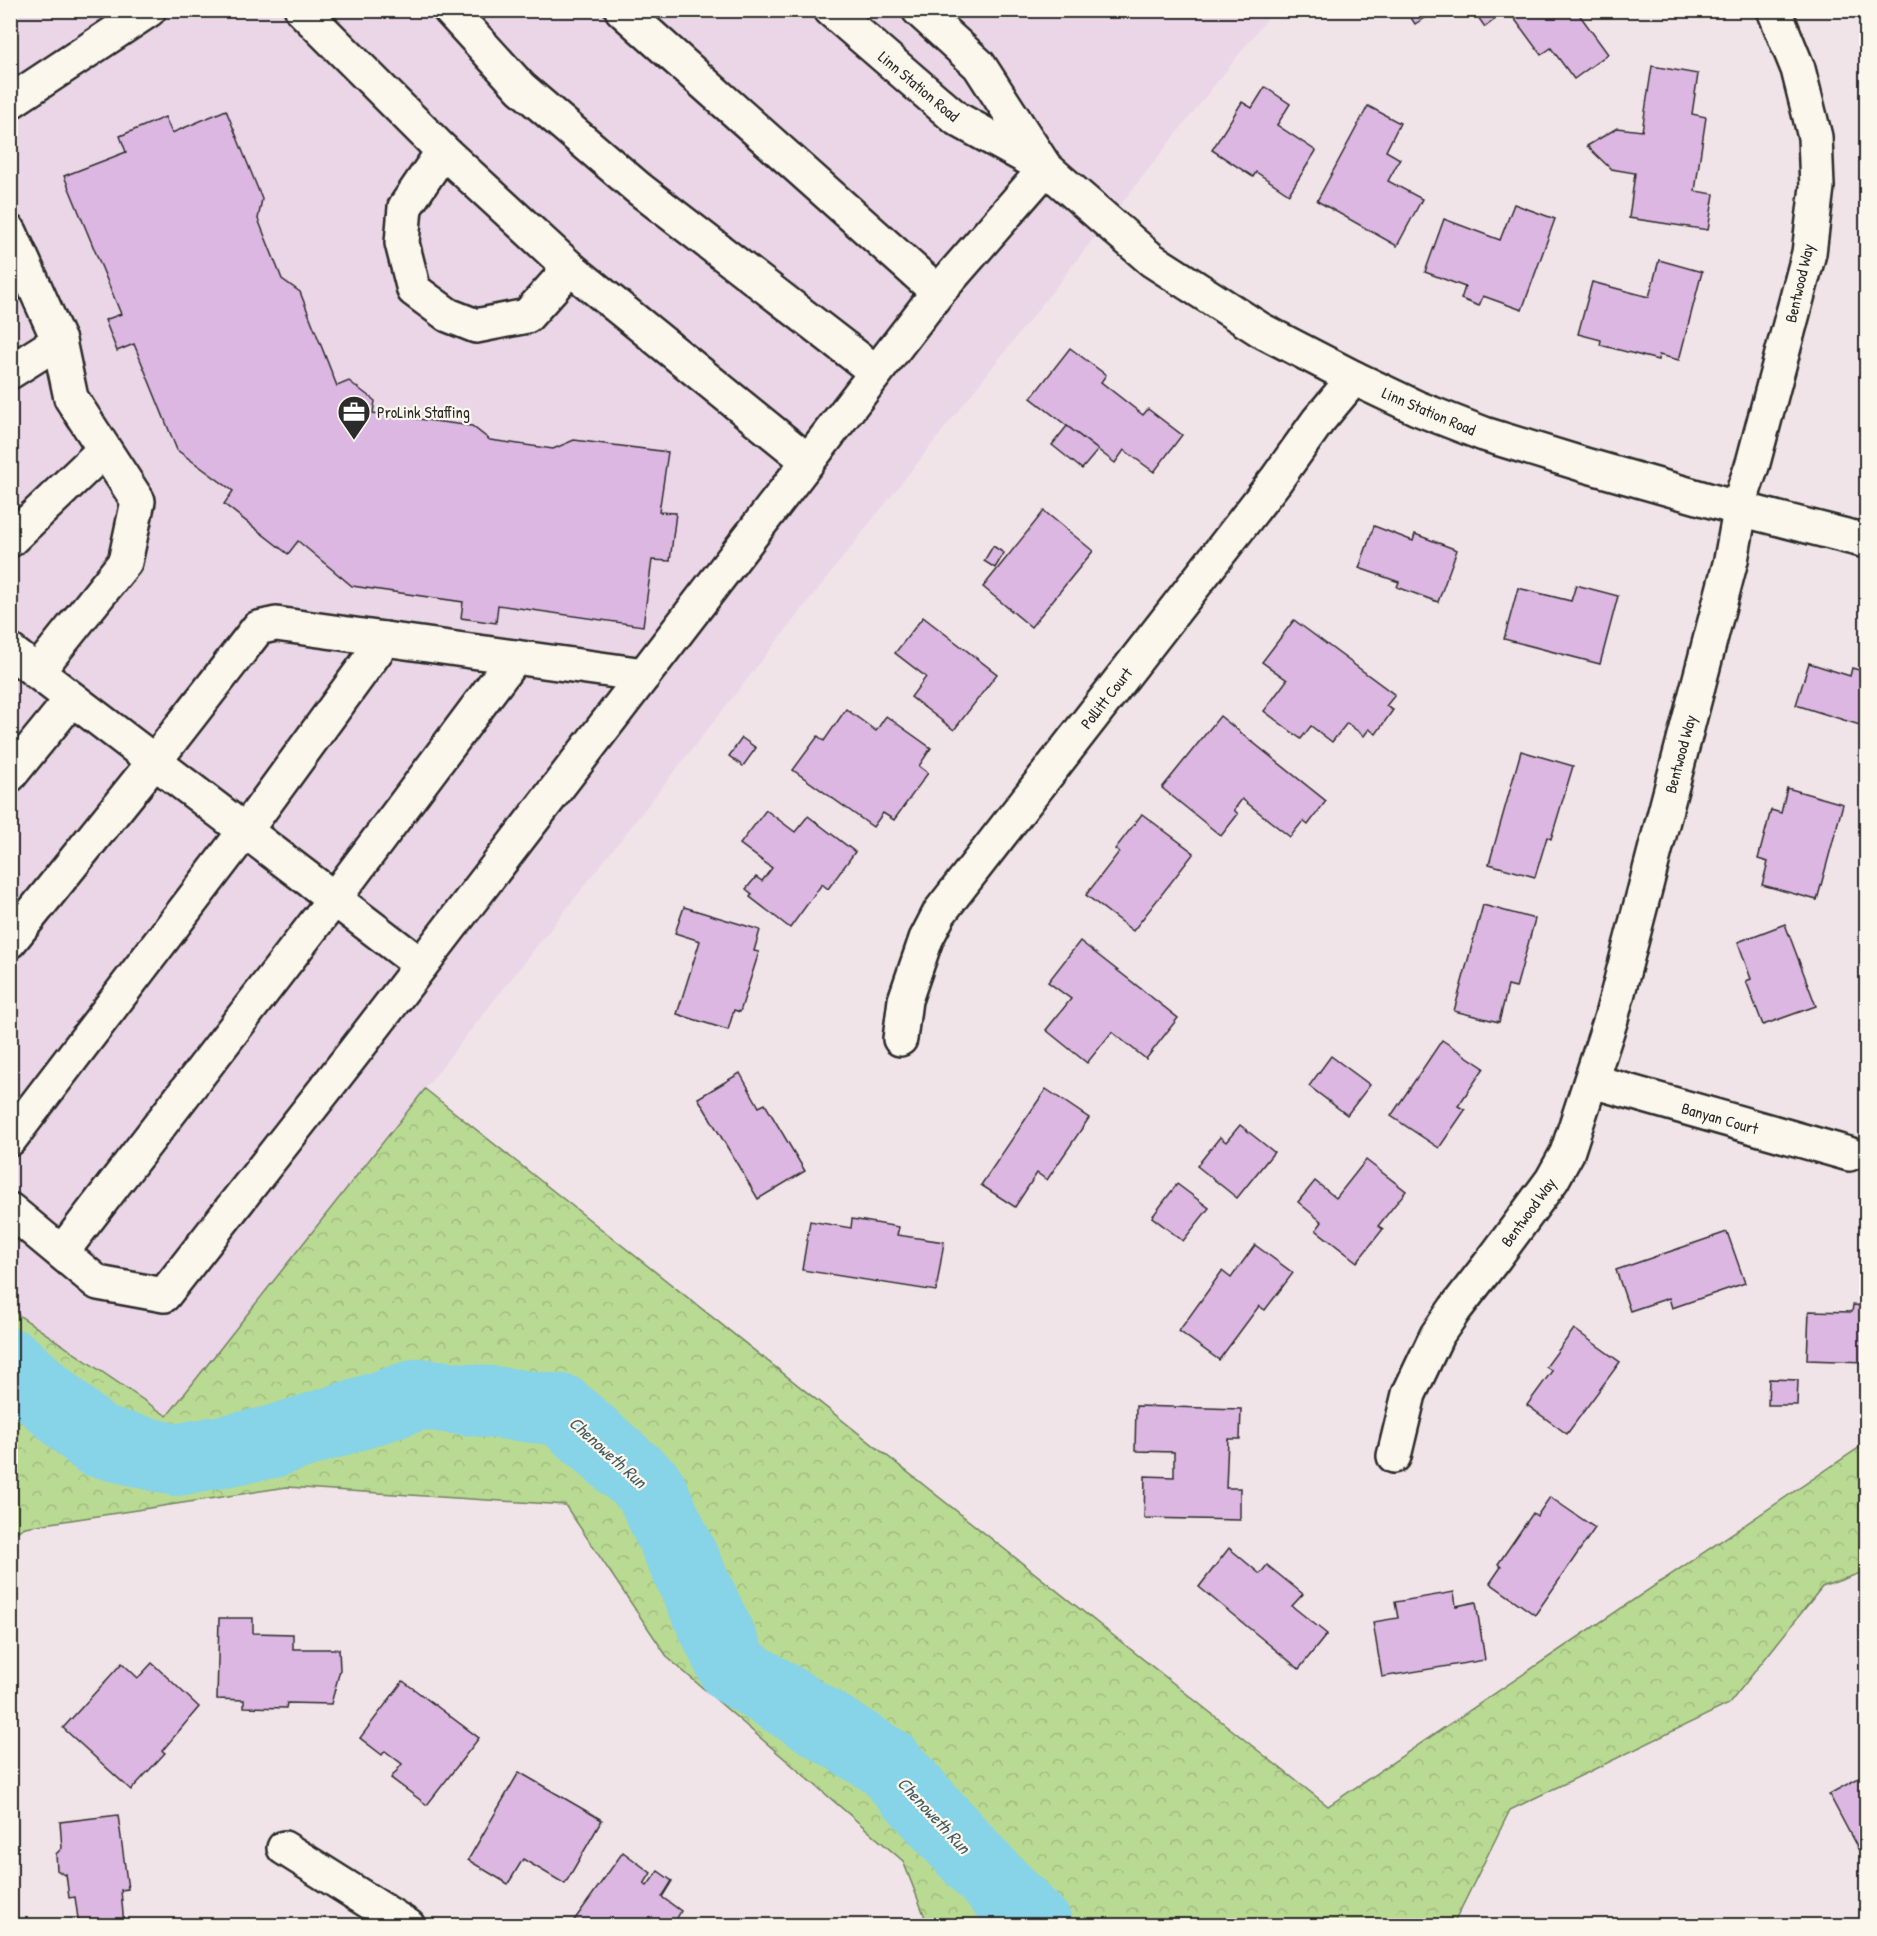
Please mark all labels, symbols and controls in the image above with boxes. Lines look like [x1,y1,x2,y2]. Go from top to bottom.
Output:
street label: Linn Station Road [874,46,964,126]
street label: Bentwood Way [1779,241,1819,325]
street label: Linn Station Road [1379,381,1479,441]
office icon: ProLink Staffing [336,394,372,441]
place label: ProLink Staffing [377,401,470,423]
street label: Pollitt Court [1075,662,1137,733]
street label: Bentwood Way [1659,712,1701,796]
street label: Banyan Court [1679,1097,1761,1140]
street label: Bentwood Way [1495,1173,1561,1251]
water label: Chenoweth Run [564,1410,654,1495]
water label: Chenoweth Run [892,1771,977,1860]

